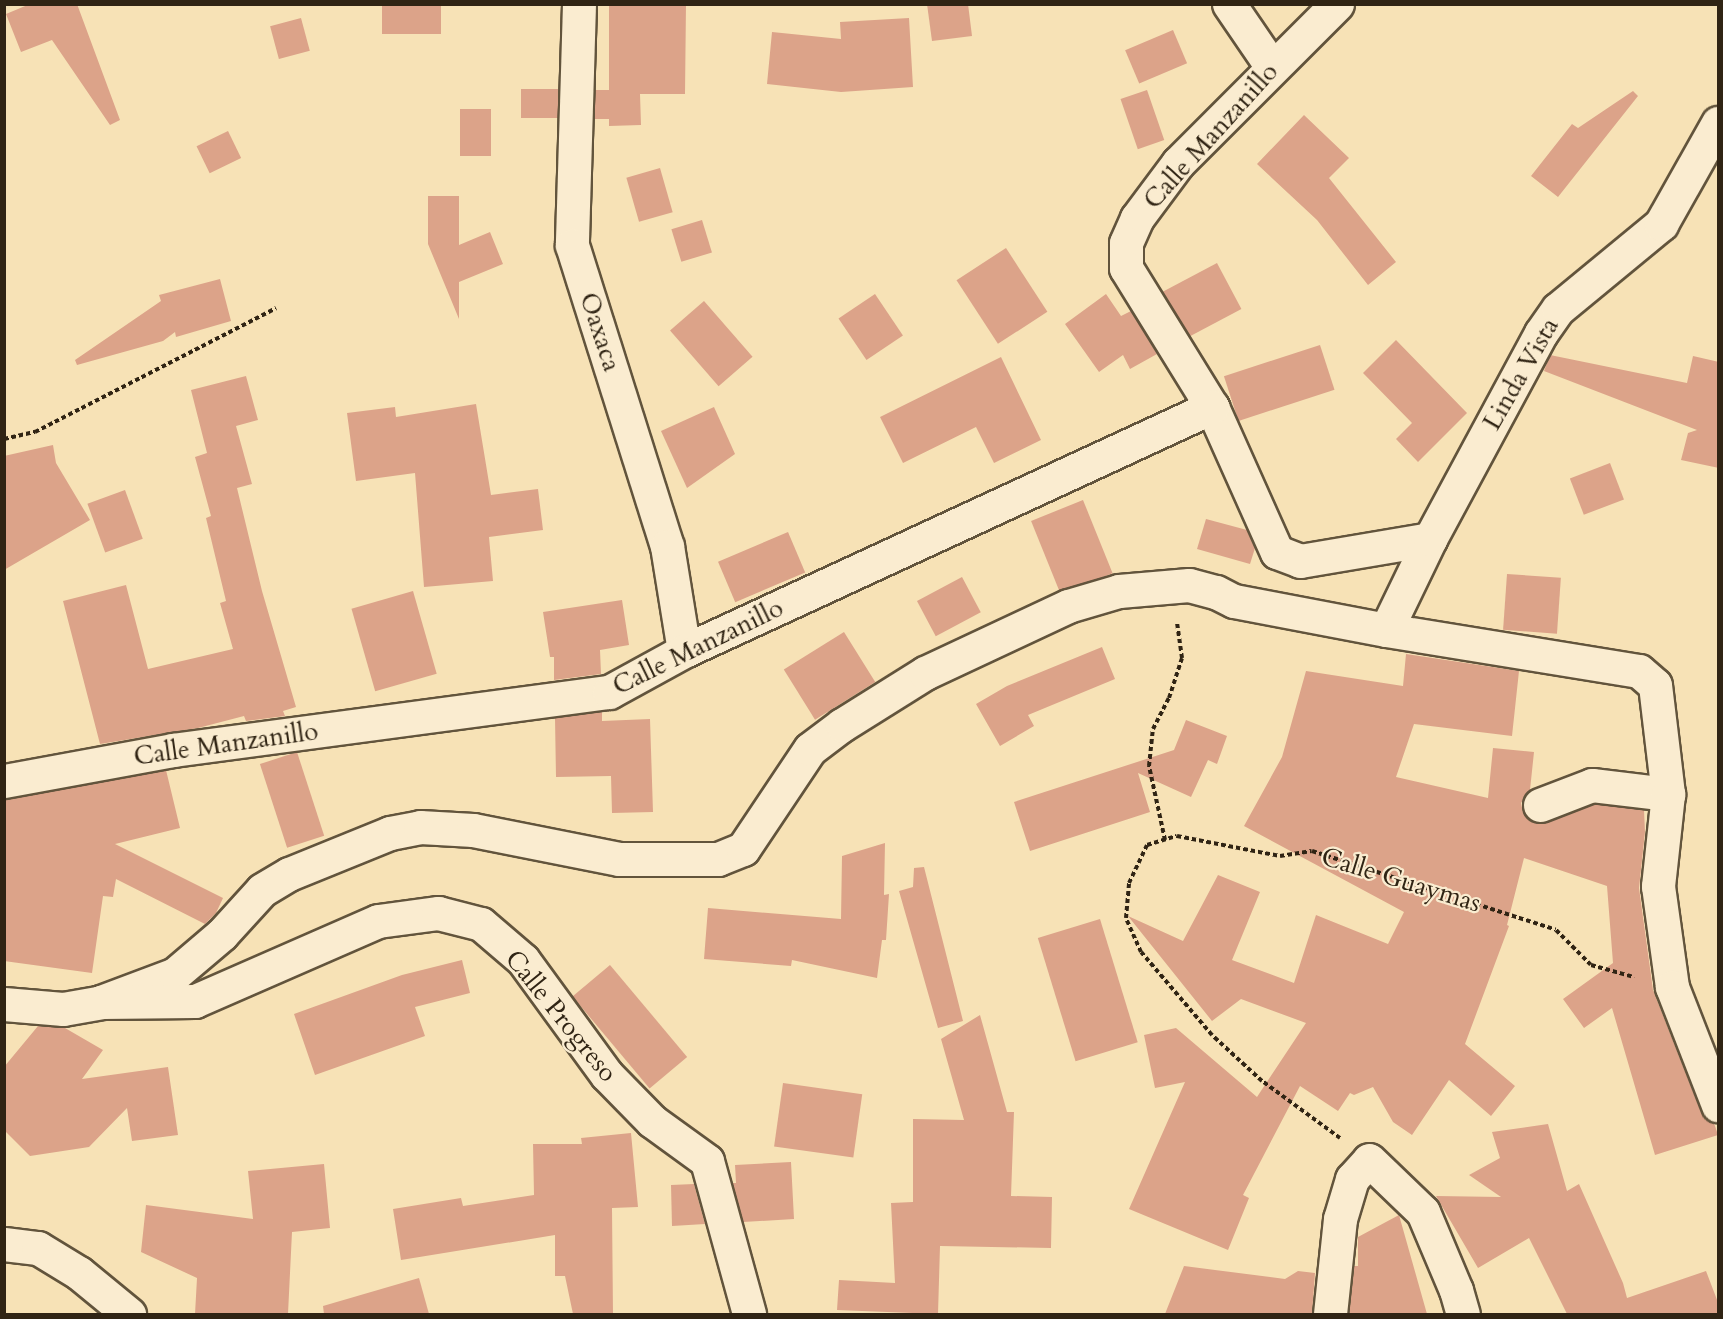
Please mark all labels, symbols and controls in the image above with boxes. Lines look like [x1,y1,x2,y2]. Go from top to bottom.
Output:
street label: Calle Manzanillo [1137,57,1285,215]
street label: Oaxaca [573,289,627,375]
street label: Linda Vista [1476,312,1566,436]
street label: Calle Manzanillo [608,592,788,702]
street label: Calle Manzanillo [132,716,320,772]
street label: Calle Guaymas [1318,841,1484,919]
street label: Calle Progreso [498,944,624,1088]

